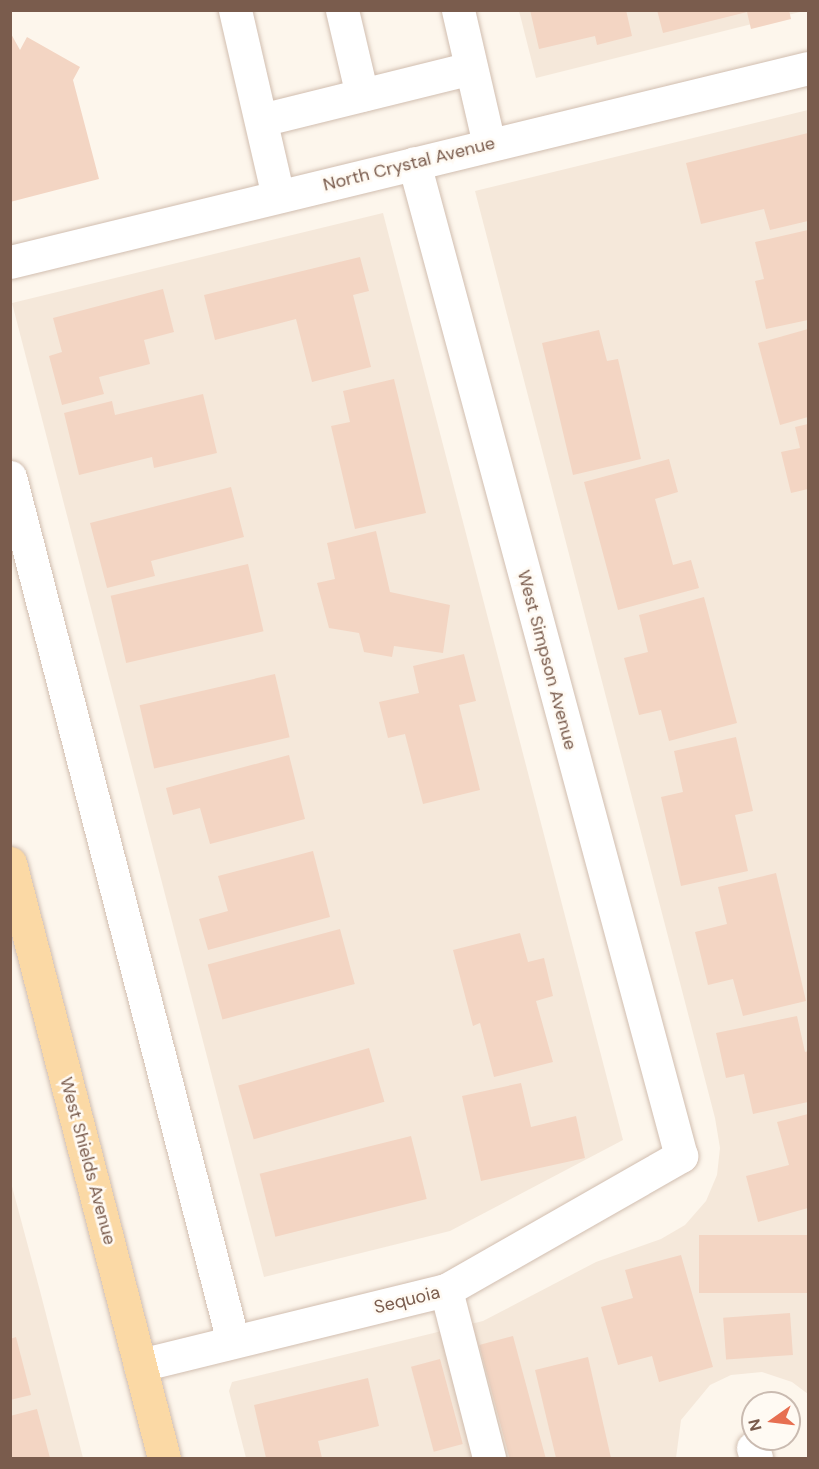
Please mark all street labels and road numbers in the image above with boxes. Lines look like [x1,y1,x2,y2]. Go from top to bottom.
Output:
street label: North Crystal Avenue [321,132,497,196]
street label: West Simpson Avenue [513,568,581,752]
street label: West Shields Avenue [55,1075,121,1247]
street label: Sequoia [372,1281,442,1319]

